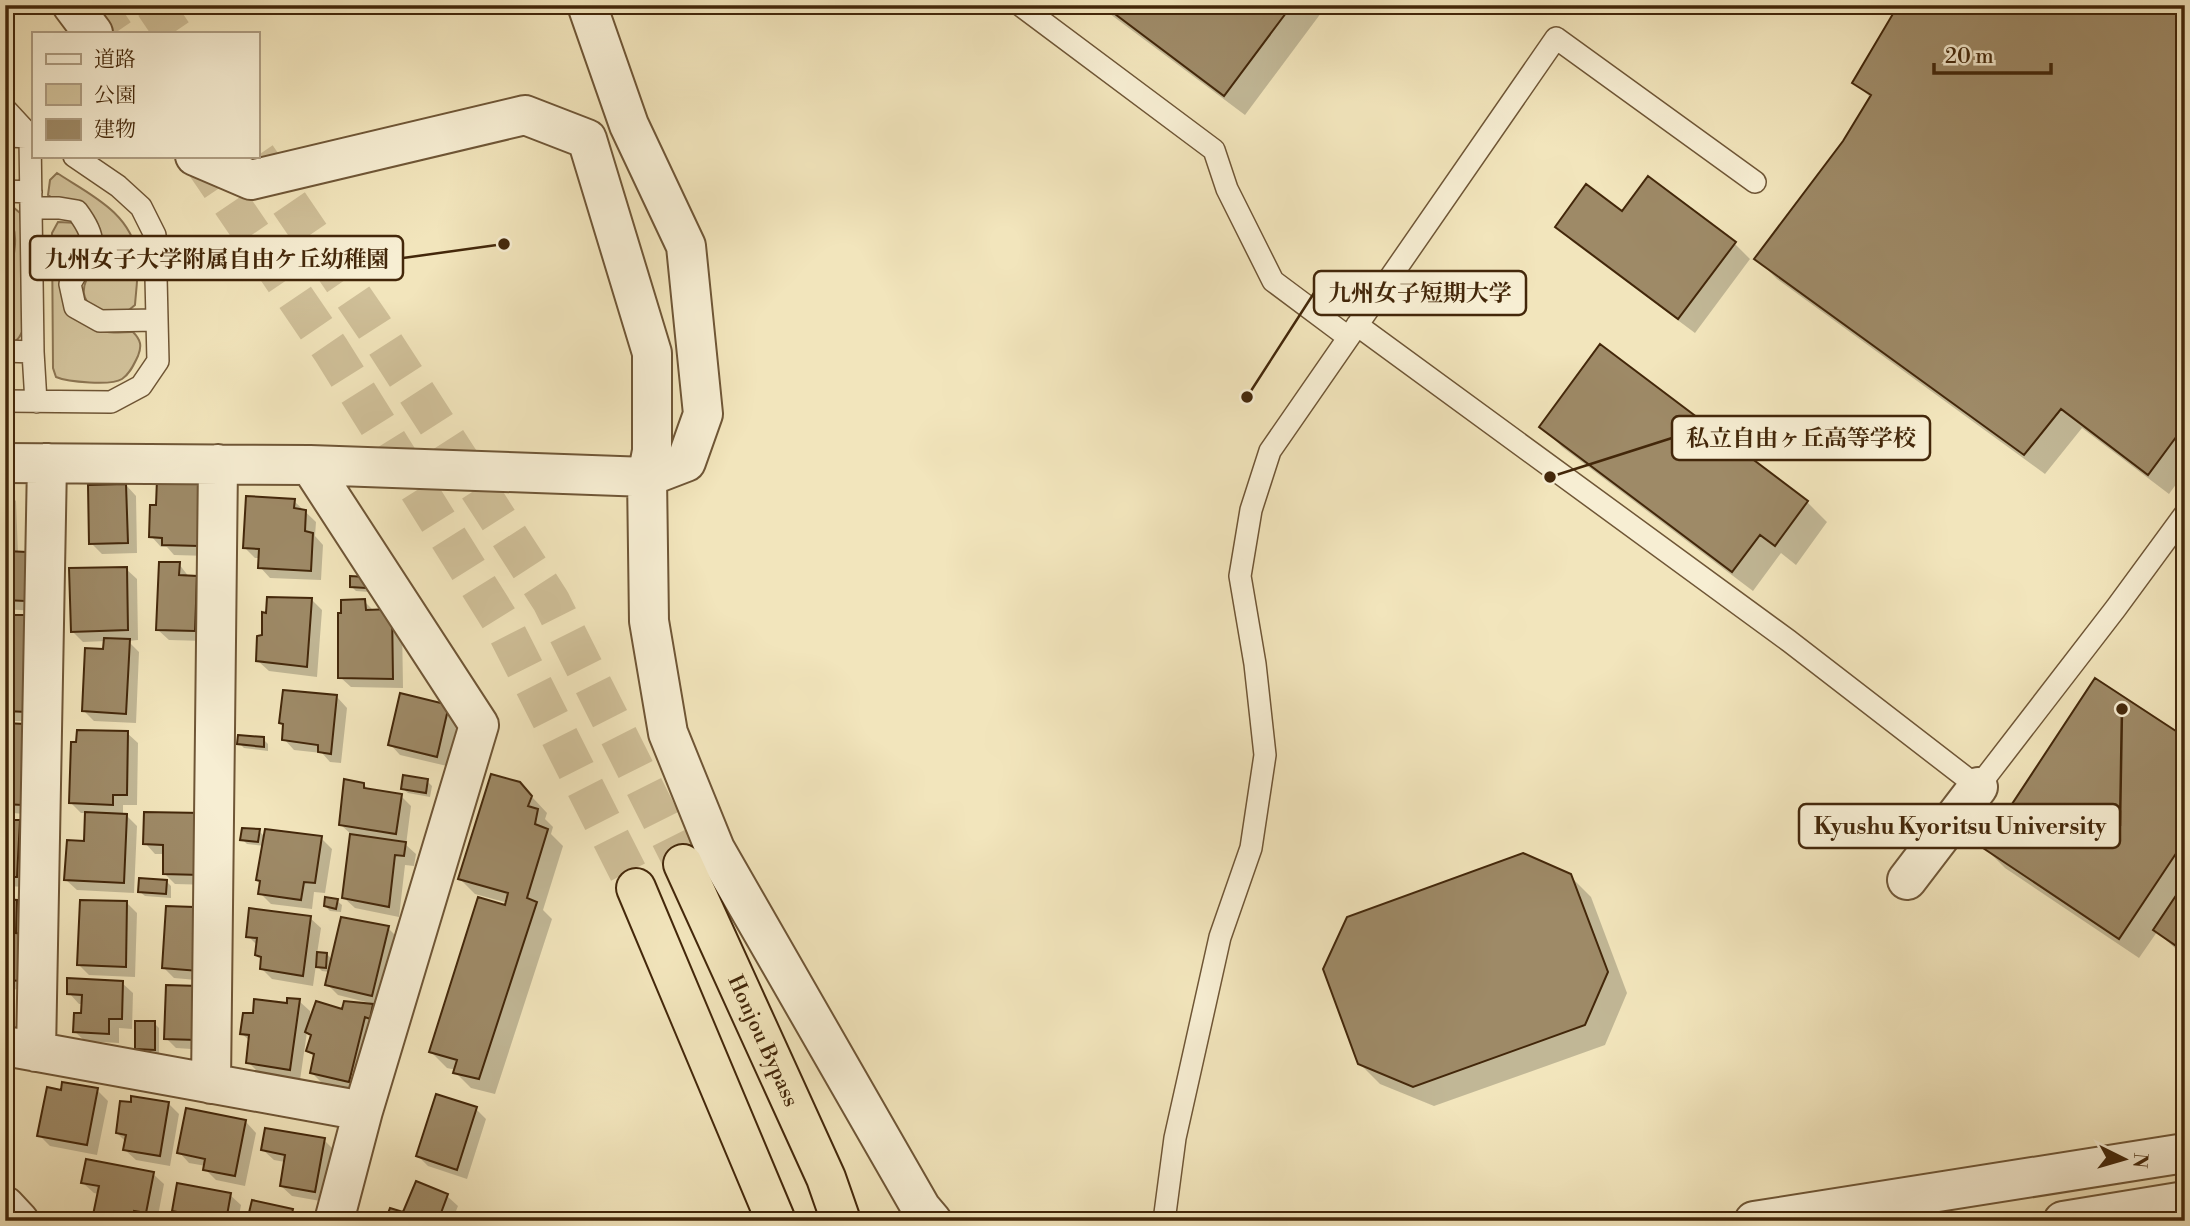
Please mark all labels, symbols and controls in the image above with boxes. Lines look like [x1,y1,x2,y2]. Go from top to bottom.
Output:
legend [32,32,259,158]
scale bar [1934,32,2052,76]
text: 20 m [1945,44,1994,70]
text: 道路 [94,47,136,73]
text: 公園 [94,83,136,109]
text: 建物 [94,117,136,143]
callout: 九州女子大学附属自由ケ丘幼稚園 [30,236,403,280]
text: 九州女子大学附属自由ケ丘幼稚園 [45,246,390,274]
callout: 九州女子短期大学 [1314,271,1526,315]
text: 九州女子短期大学 [1328,280,1512,308]
callout: 私立自由ヶ丘高等学校 [1672,416,1930,460]
text: 私立自由ヶ丘高等学校 [1686,425,1916,453]
callout: Kyushu Kyoritsu University [1799,804,2120,848]
text: Kyushu Kyoritsu University [1814,813,2107,841]
street label: Honjou Bypass [721,971,804,1111]
north arrow [2088,1124,2158,1194]
text: N [2127,1152,2153,1169]

